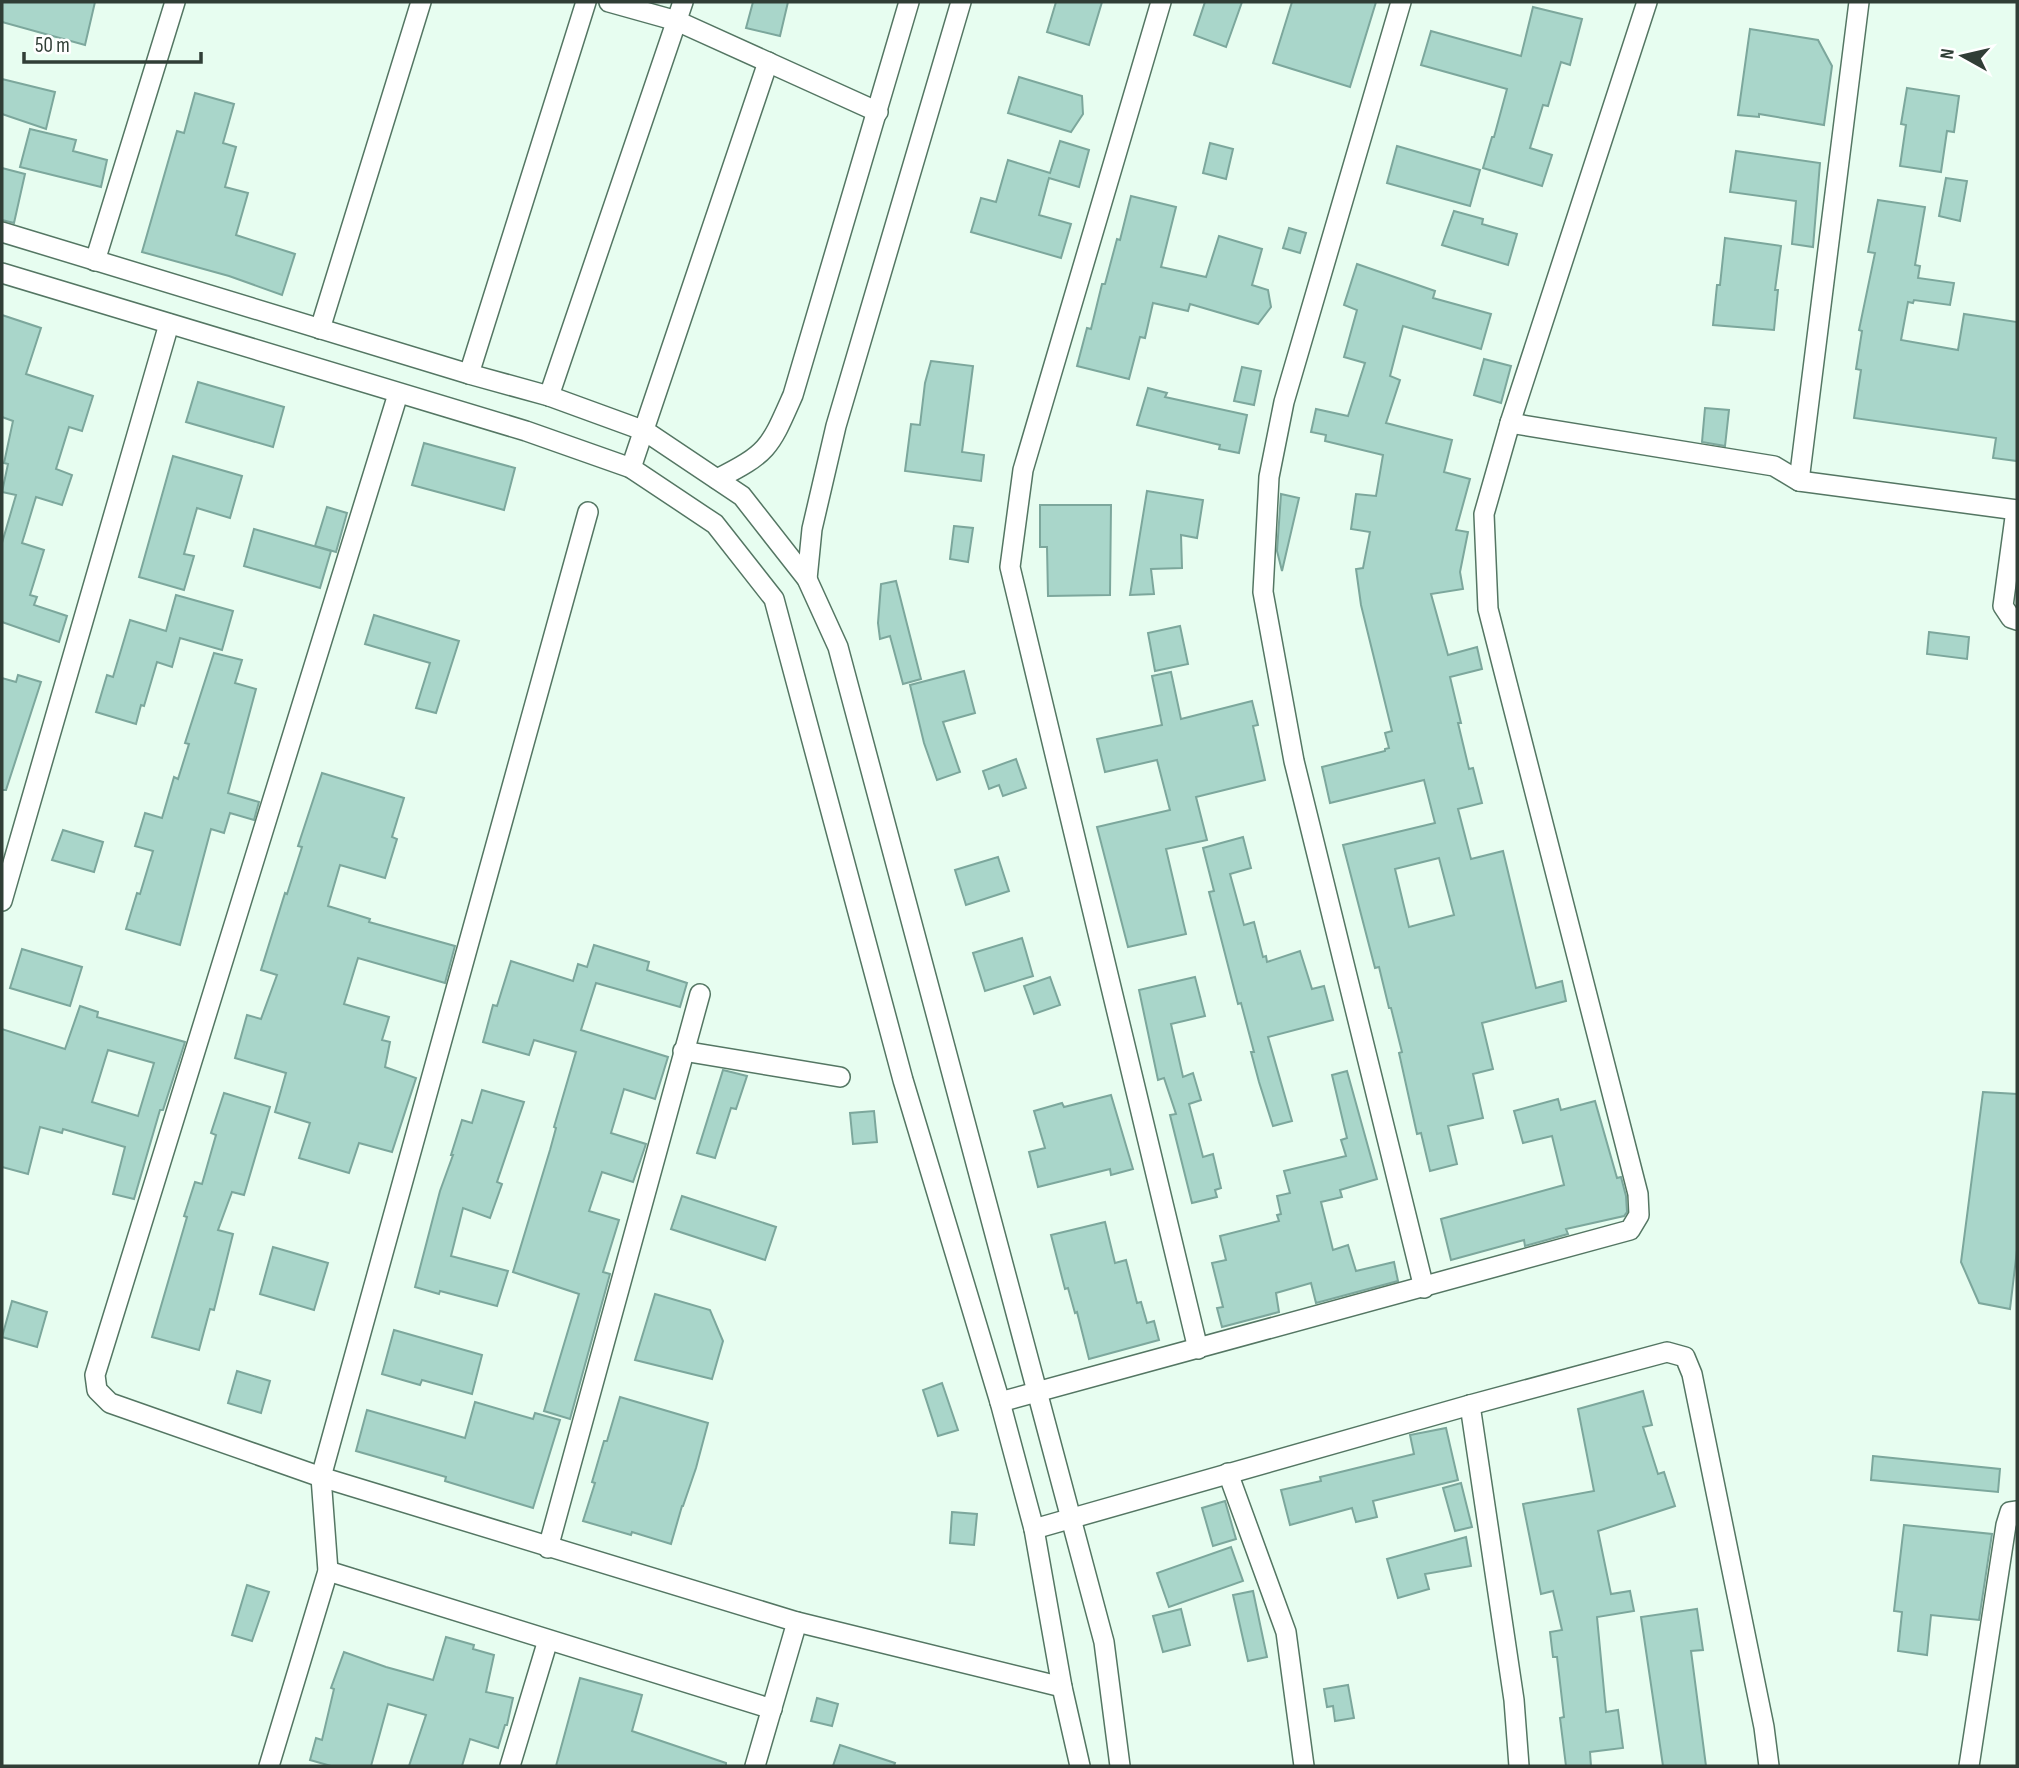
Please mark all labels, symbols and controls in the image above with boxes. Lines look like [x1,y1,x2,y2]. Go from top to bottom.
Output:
scale bar [24,21,201,65]
north arrow [1928,21,1998,91]
text: 50 m [35,33,70,58]
text: N [1936,47,1960,60]

